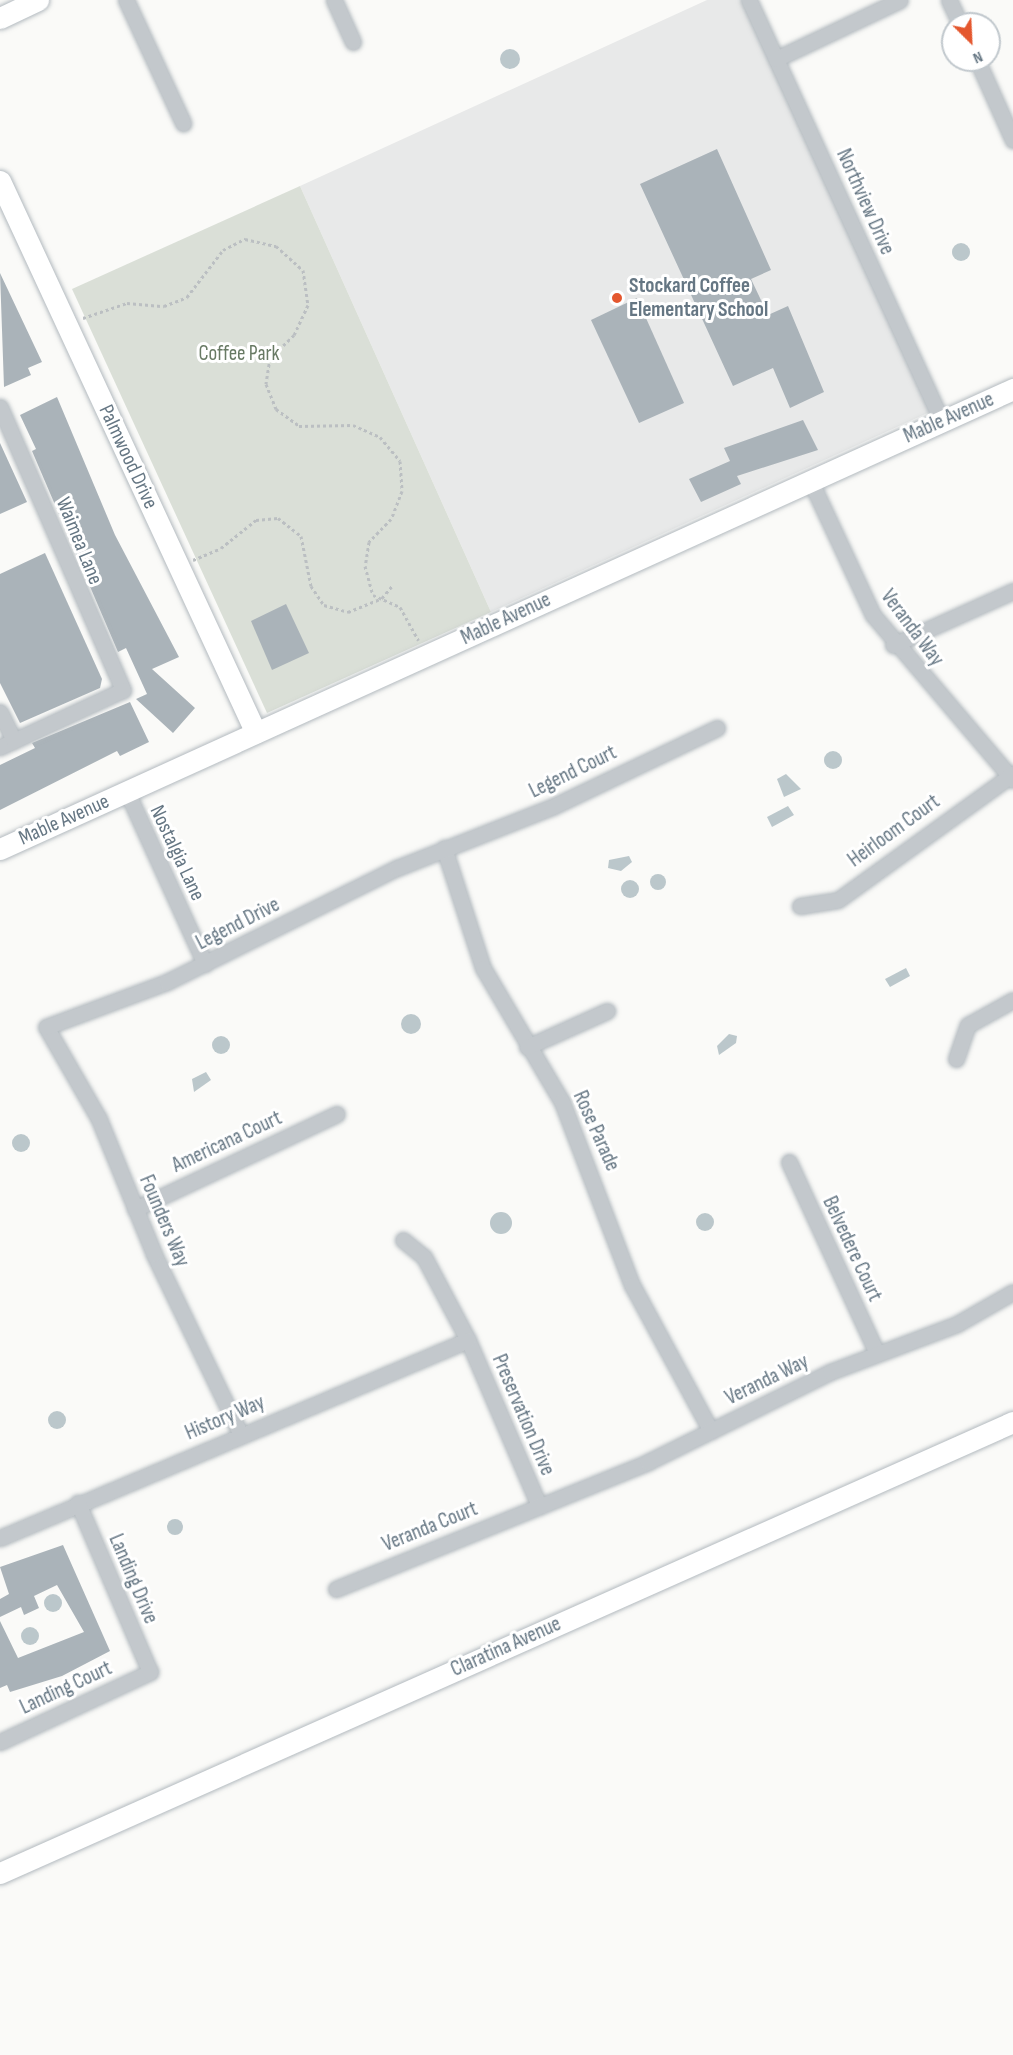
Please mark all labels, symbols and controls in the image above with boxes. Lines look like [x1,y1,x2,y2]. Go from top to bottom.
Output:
north arrow [941,12,1001,72]
text: N [970,47,985,67]
street label: Northview Drive [830,145,900,259]
place label: Stockard Coffee Elementary School [629,273,768,323]
marker: Stockard Coffee Elementary School [610,291,624,305]
park label: Coffee Park [198,341,280,367]
street label: Mable Avenue [900,387,998,449]
street label: Palmwood Drive [93,401,163,513]
street label: Waimea Lane [50,494,108,588]
street label: Veranda Way [875,585,949,671]
street label: Mable Avenue [457,587,555,651]
street label: Legend Court [525,740,621,804]
street label: Mable Avenue [15,789,113,851]
street label: Heirloom Court [843,789,945,873]
street label: Nostalgia Lane [144,801,210,905]
street label: Legend Drive [192,892,284,956]
street label: Rose Parade [567,1087,625,1175]
street label: Americana Court [168,1106,286,1178]
street label: Founders Way [133,1171,195,1271]
street label: Belvedere Court [817,1192,887,1306]
street label: Veranda Way [721,1349,813,1411]
street label: Preservation Drive [486,1351,560,1479]
street label: History Way [181,1390,269,1446]
street label: Veranda Court [379,1497,481,1557]
street label: Landing Drive [103,1530,163,1628]
street label: Claratina Avenue [447,1611,565,1683]
street label: Landing Court [16,1656,116,1720]

